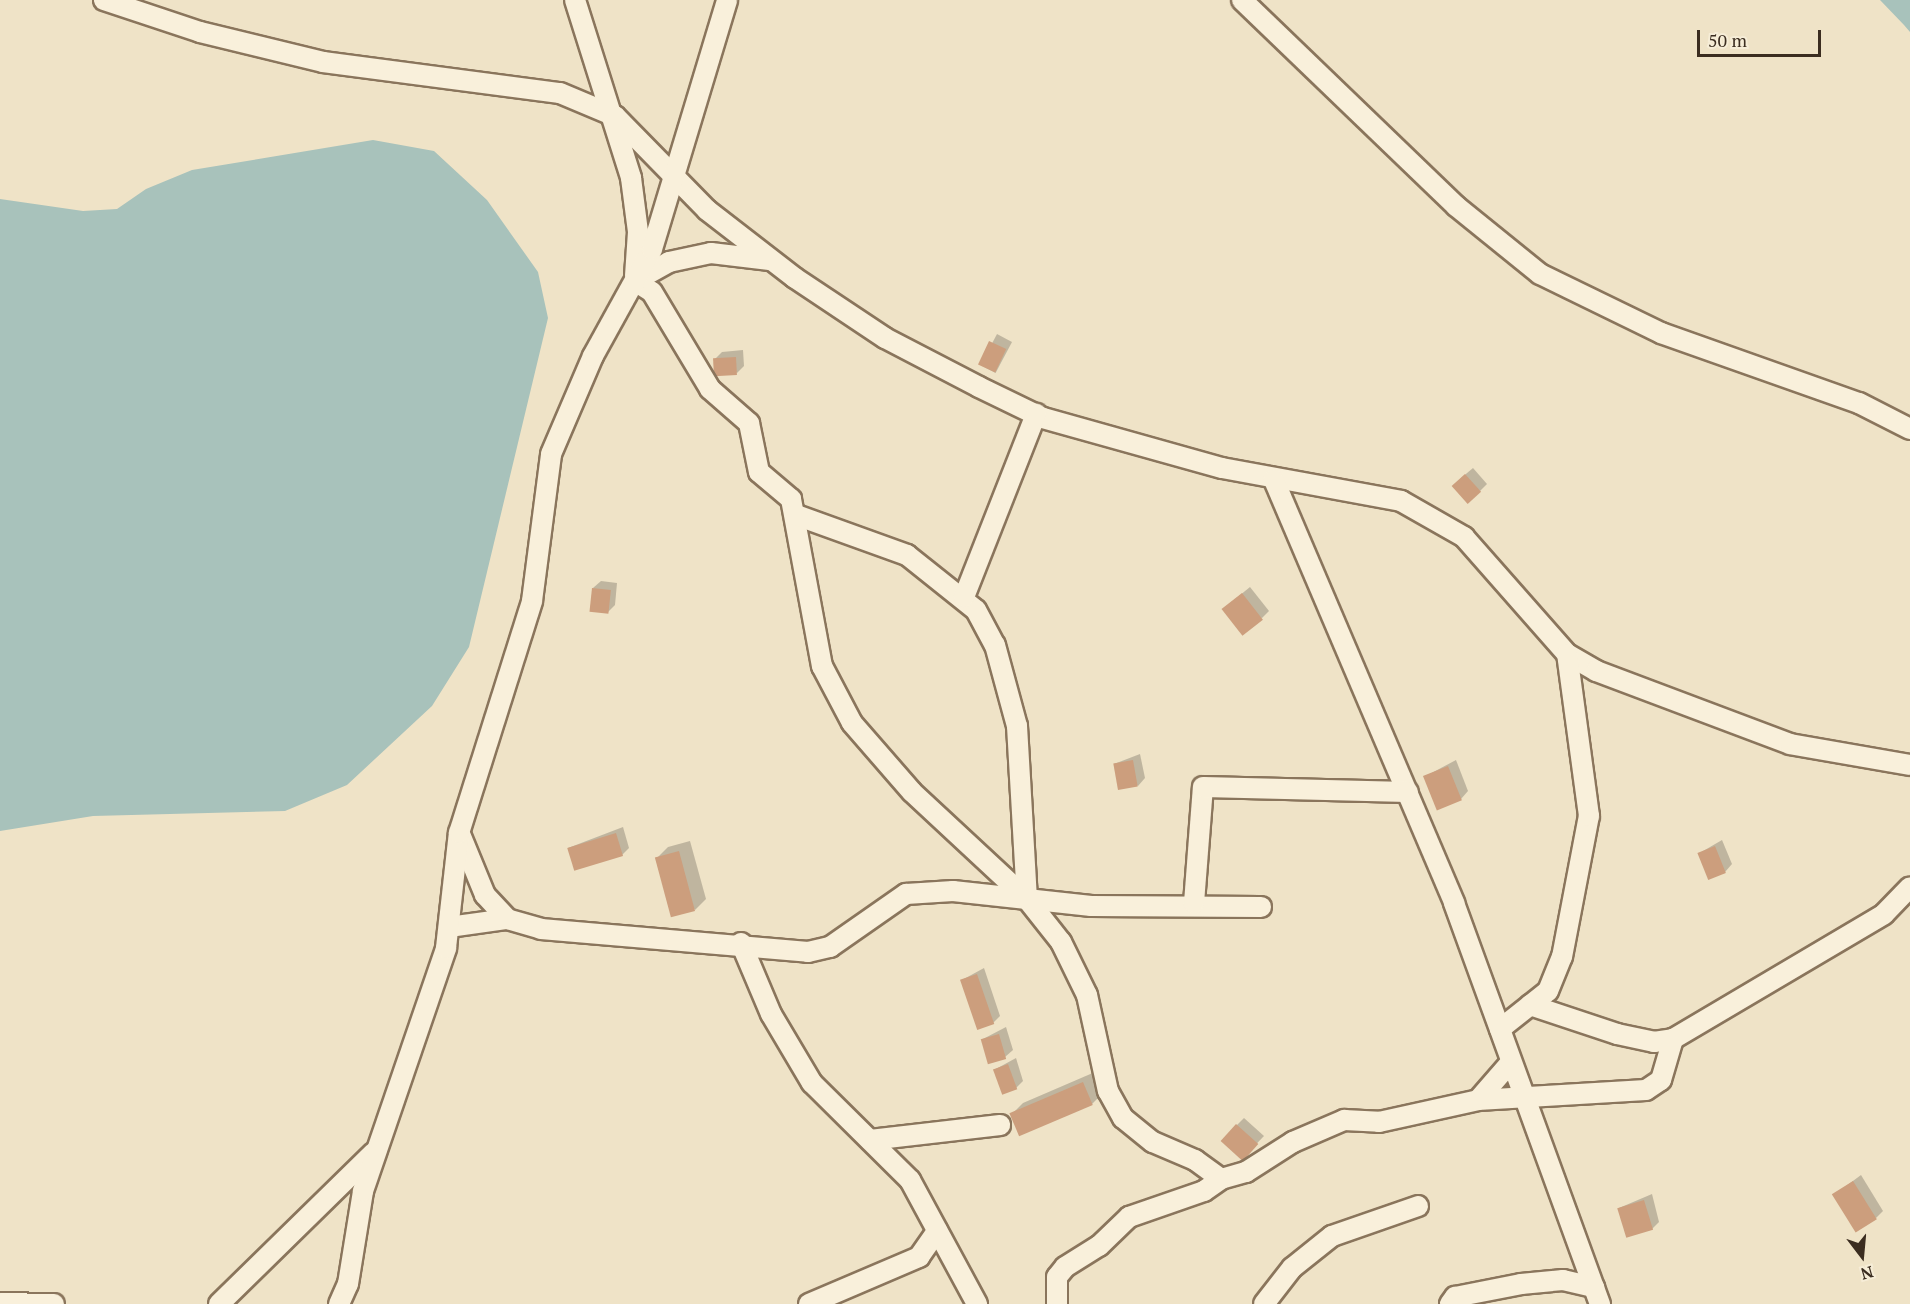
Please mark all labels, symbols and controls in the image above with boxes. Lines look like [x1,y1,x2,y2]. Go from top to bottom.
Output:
scale bar [1700,18,1824,56]
text: 50 m [1708,28,1747,52]
north arrow [1832,1226,1892,1286]
text: N [1858,1261,1876,1286]

